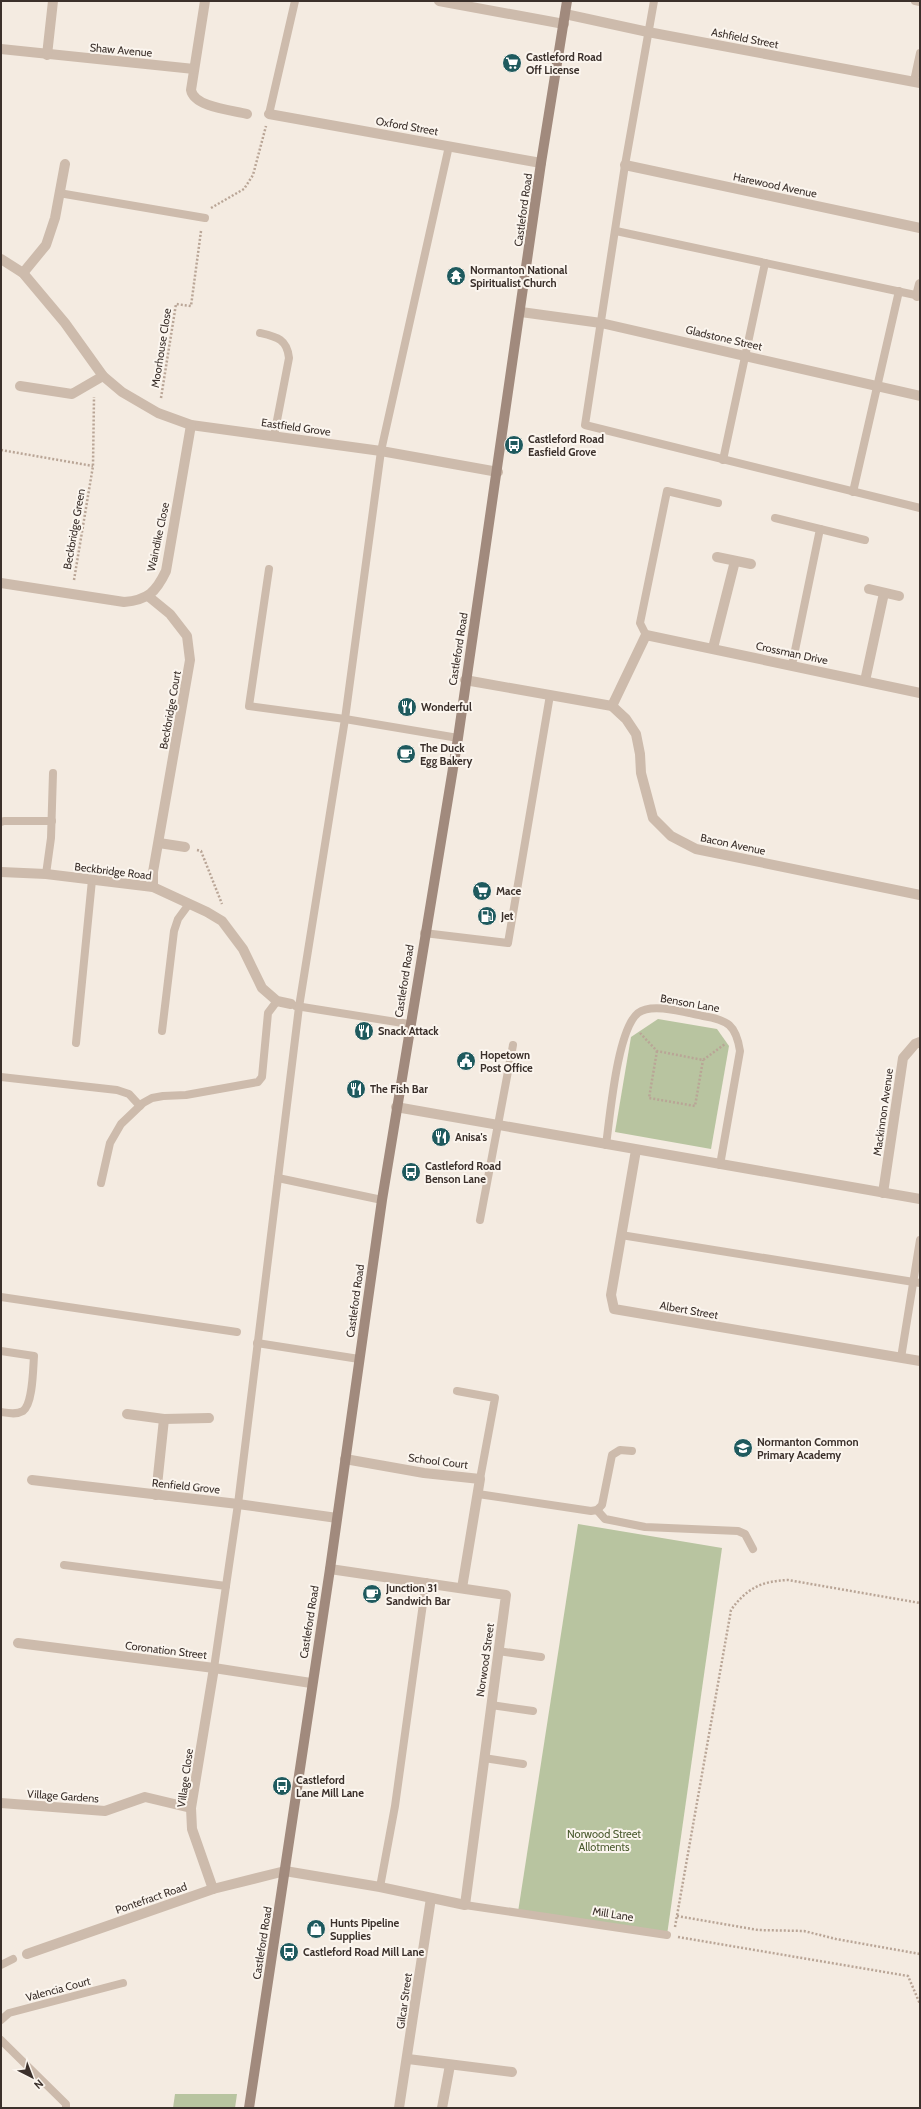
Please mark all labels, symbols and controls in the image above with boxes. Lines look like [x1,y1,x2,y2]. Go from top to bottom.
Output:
street label: Ashfield Street [710,25,780,51]
street label: Shaw Avenue [89,40,153,60]
place label: Castleford Road Off License [526,50,602,77]
supermarket icon: Castleford Road Off License [501,52,523,74]
street label: Oxford Street [375,114,440,138]
street label: Harewood Avenue [732,169,819,201]
street label: Castleford Road [511,172,535,248]
place label: Normanton National Spiritualist Church [470,263,567,290]
temple icon: Normanton National Spiritualist Church [445,265,467,287]
street label: Moorhouse Close [148,307,174,389]
street label: Gladstone Street [684,322,764,354]
street label: Eastfield Grove [260,415,332,439]
place label: Castleford Road Easfield Grove [528,432,604,459]
bus stop icon: Castleford Road Easfield Grove [503,434,525,456]
street label: Beckbridge Green [60,487,88,571]
street label: Waindike Close [144,501,172,573]
street label: Castleford Road [445,611,471,687]
street label: Crossman Drive [755,639,830,668]
street label: Beckbridge Court [156,669,184,750]
restaurant icon: Wonderful [396,696,418,718]
place label: Wonderful [421,700,472,714]
place label: The Duck Egg Bakery [420,741,472,768]
cafe icon: The Duck Egg Bakery [395,743,417,765]
street label: Bacon Avenue [699,830,767,858]
street label: Beckbridge Road [74,859,152,883]
supermarket icon: Mace [471,880,493,902]
place label: Mace [496,884,522,898]
fuel station icon: Jet [476,905,498,927]
place label: Jet [500,909,514,923]
street label: Castleford Road [391,943,417,1019]
street label: Benson Lane [659,991,721,1015]
restaurant icon: Snack Attack [353,1020,375,1042]
place label: Snack Attack [378,1024,439,1038]
place label: Hopetown Post Office [480,1048,533,1075]
public building icon: Hopetown Post Office [455,1050,477,1072]
street label: Mackinnon Avenue [870,1067,896,1157]
restaurant icon: The Fish Bar [345,1078,367,1100]
place label: The Fish Bar [370,1082,428,1096]
restaurant icon: Anisa's [430,1126,452,1148]
place label: Anisa's [455,1130,487,1144]
place label: Castleford Road Benson Lane [425,1159,501,1186]
bus stop icon: Castleford Road Benson Lane [400,1161,422,1183]
street label: Castleford Road [343,1263,367,1339]
street label: Albert Street [659,1298,720,1322]
place label: Normanton Common Primary Academy [757,1435,859,1462]
school or university icon: Normanton Common Primary Academy [732,1437,754,1459]
street label: School Court [407,1450,469,1472]
street label: Renfield Grove [151,1475,221,1497]
place label: Junction 31 Sandwich Bar [385,1581,451,1608]
cafe icon: Junction 31 Sandwich Bar [361,1583,383,1605]
street label: Castleford Road [296,1584,322,1660]
street label: Norwood Street [473,1622,497,1698]
street label: Coronation Street [124,1638,208,1662]
street label: Village Close [174,1747,196,1808]
place label: Castleford Lane Mill Lane [296,1773,364,1800]
bus stop icon: Castleford Lane Mill Lane [271,1775,293,1797]
street label: Village Gardens [27,1787,100,1806]
park label: Norwood Street Allotments [567,1827,641,1854]
street label: Pontefract Road [113,1879,189,1917]
street label: Mill Lane [591,1904,635,1924]
street label: Castleford Road [249,1905,275,1981]
place label: Hunts Pipeline Supplies [330,1916,400,1943]
shop icon: Hunts Pipeline Supplies [305,1918,327,1940]
bus stop icon: Castleford Road Mill Lane [278,1941,300,1963]
place label: Castleford Road Mill Lane [303,1945,425,1959]
street label: Gilcar Street [393,1972,415,2030]
street label: Valencia Court [24,1974,92,2004]
north arrow [12,2057,52,2097]
text: N [31,2077,46,2092]

